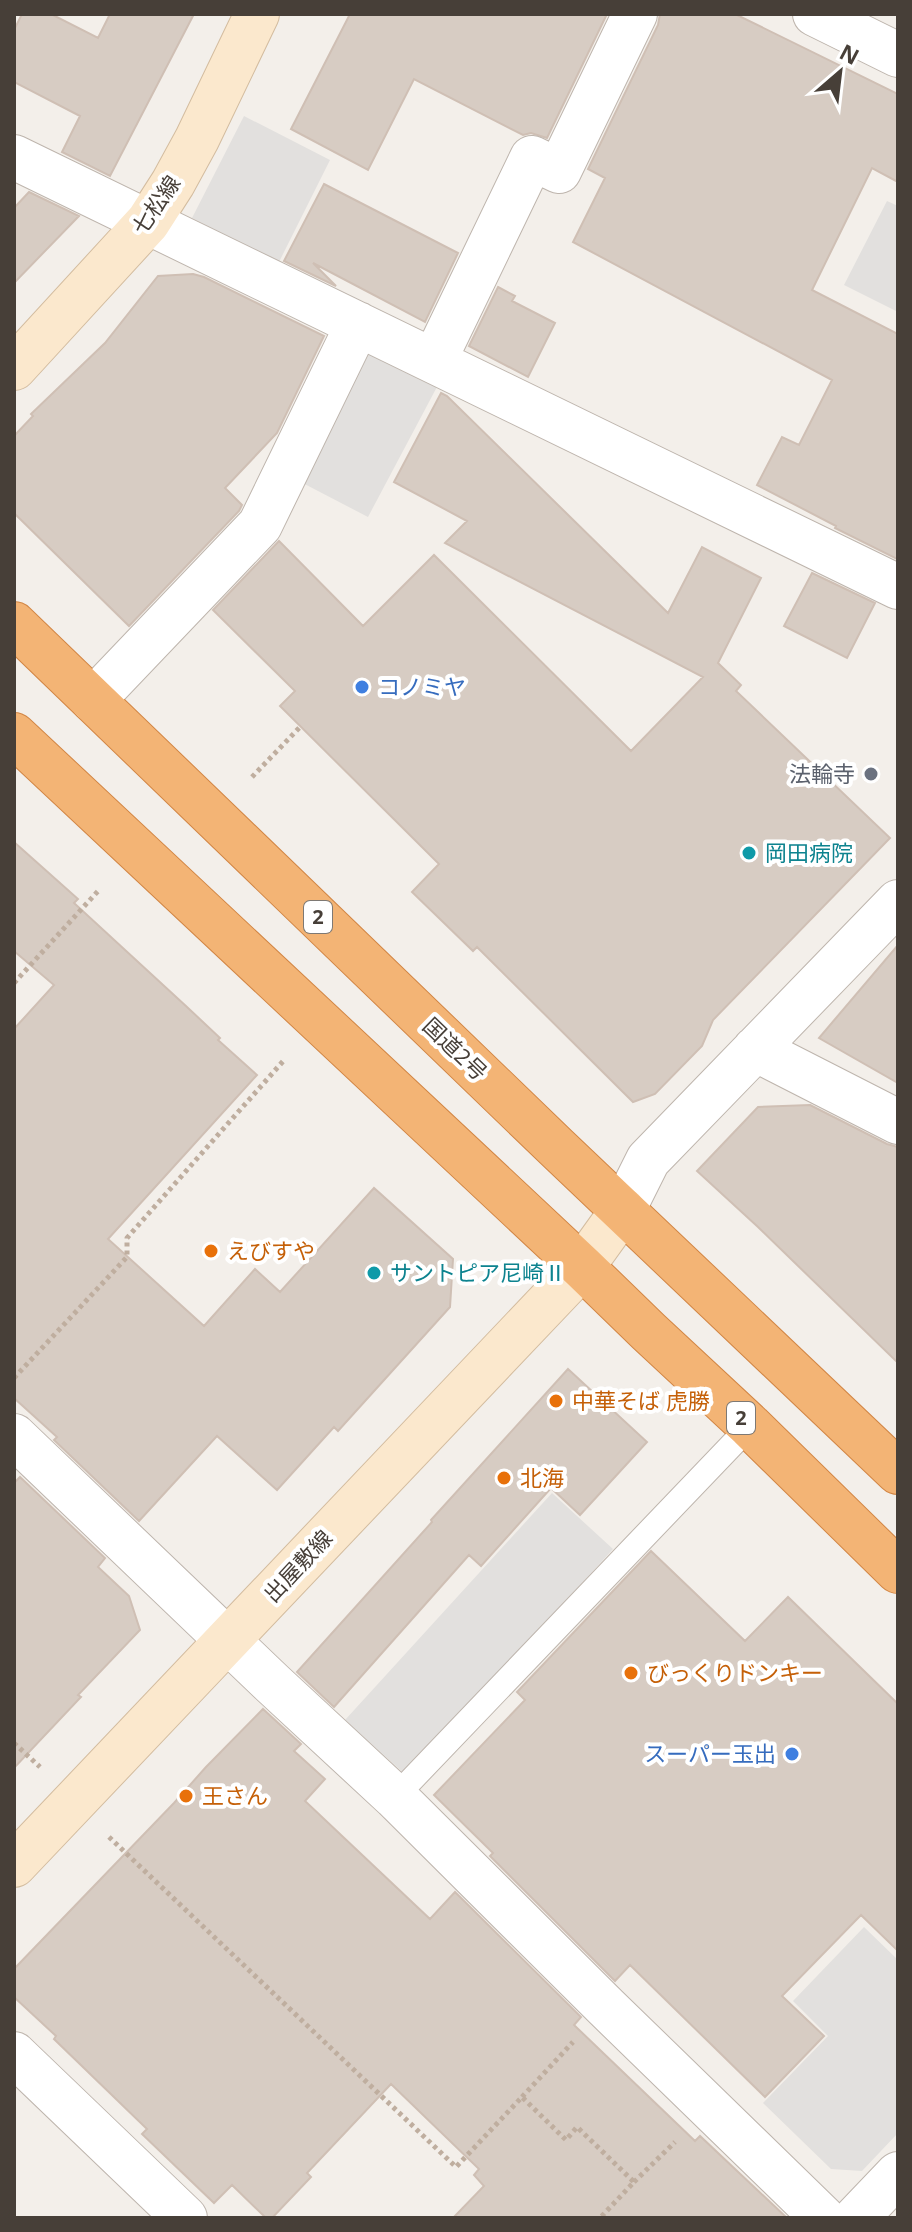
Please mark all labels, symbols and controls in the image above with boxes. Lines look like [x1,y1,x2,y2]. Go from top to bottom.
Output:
north arrow [800,32,880,112]
text: N [835,36,865,71]
street label: 七松線 [124,169,186,240]
place label: コノミヤ [378,671,466,701]
marker: コノミヤ [353,678,371,696]
place label: 法輪寺 [789,758,855,788]
marker: 法輪寺 [862,765,880,783]
place label: 岡田病院 [765,837,853,867]
marker: 岡田病院 [740,844,758,862]
road number: 2 [304,901,332,933]
street label: 国道2号 [417,1010,494,1086]
place label: えびすや [227,1235,315,1265]
marker: えびすや [202,1242,220,1260]
place label: サントピア尼崎Ⅱ [390,1257,566,1287]
marker: サントピア尼崎Ⅱ [365,1264,383,1282]
place label: 中華そば 虎勝 [572,1385,710,1415]
marker: 中華そば 虎勝 [547,1392,565,1410]
road number: 2 [727,1402,755,1434]
place label: 北海 [520,1462,564,1492]
marker: 北海 [495,1469,513,1487]
street label: 出屋敷線 [256,1523,338,1608]
place label: びっくりドンキー [647,1657,823,1687]
marker: びっくりドンキー [622,1664,640,1682]
place label: スーパー玉出 [644,1738,776,1768]
marker: スーパー玉出 [783,1745,801,1763]
place label: 王さん [202,1780,268,1810]
marker: 王さん [177,1787,195,1805]

